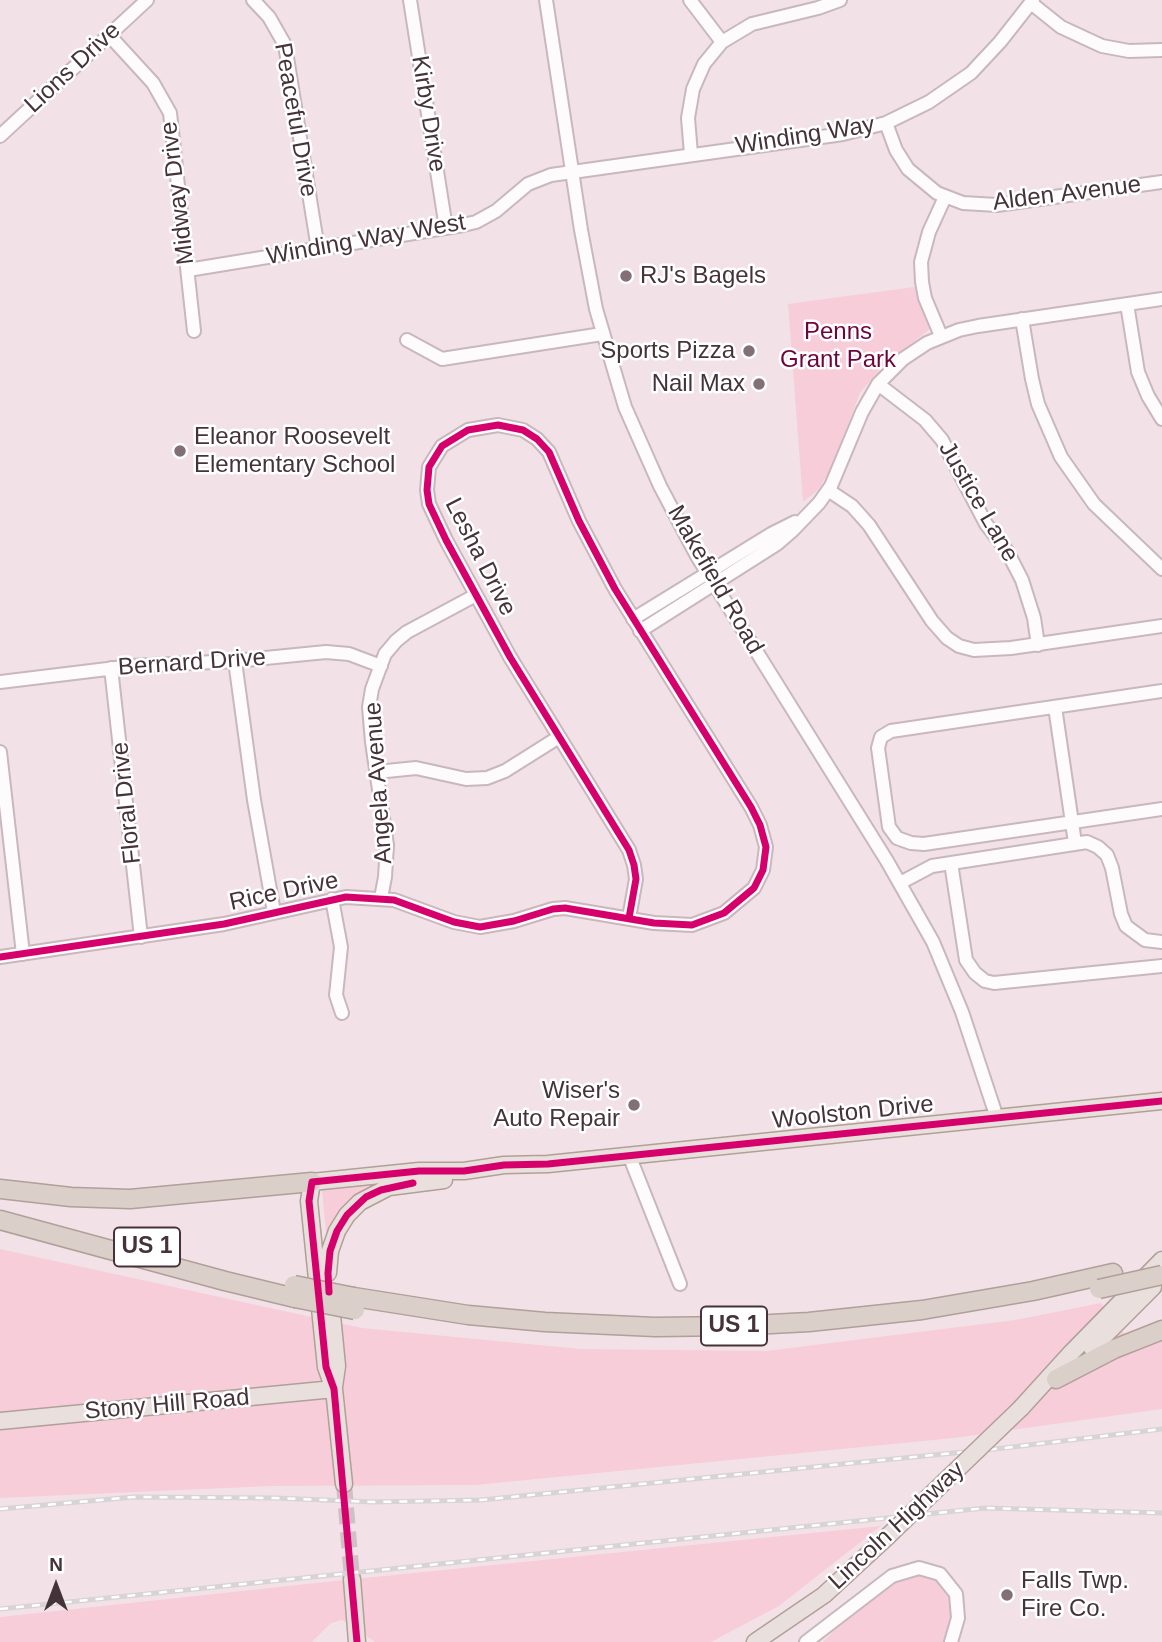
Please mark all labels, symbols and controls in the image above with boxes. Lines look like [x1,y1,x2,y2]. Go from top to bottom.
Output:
street label: Lions Drive [19,17,127,119]
street label: Peaceful Drive [267,41,323,199]
street label: Kirby Drive [405,54,451,174]
street label: Winding Way [733,111,877,161]
street label: Midway Drive [155,120,201,266]
street label: Alden Avenue [991,171,1143,217]
street label: Winding Way West [264,208,468,272]
place label: RJ's Bagels [640,262,766,290]
marker: RJ's Bagels [618,268,634,284]
park label: Penns Grant Park [780,318,896,374]
place label: Sports Pizza [600,337,735,365]
marker: Sports Pizza [741,343,757,359]
place label: Nail Max [652,370,745,398]
marker: Nail Max [751,376,767,392]
place label: Eleanor Roosevelt Elementary School [194,423,395,479]
street label: Justice Lane [932,436,1024,568]
marker: Eleanor Roosevelt Elementary School [172,443,188,459]
street label: Lesha Drive [438,493,522,621]
street label: Makefield Road [661,501,769,659]
street label: Bernard Drive [117,643,267,683]
street label: Angela Avenue [359,701,399,865]
street label: Floral Drive [106,740,148,866]
street label: Rice Drive [227,866,341,918]
place label: Wiser's Auto Repair [493,1077,620,1133]
street label: Woolston Drive [771,1090,935,1136]
marker: Wiser's Auto Repair [626,1097,642,1113]
road number: US 1 [114,1228,180,1266]
road number: US 1 [701,1306,767,1345]
street label: Stony Hill Road [83,1383,251,1427]
street label: Lincoln Highway [823,1456,971,1596]
north arrow [21,1551,91,1621]
text: N [49,1554,63,1575]
place label: Falls Twp. Fire Co. [1021,1567,1129,1623]
marker: Falls Twp. Fire Co. [999,1587,1015,1603]

